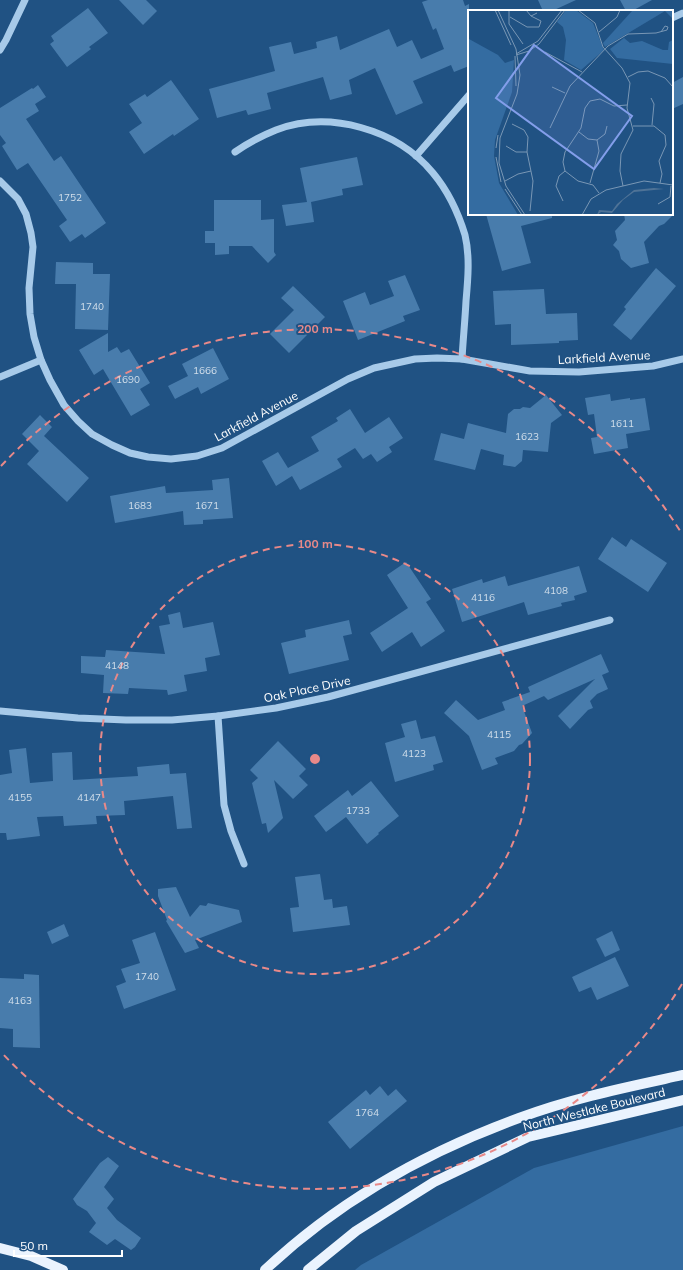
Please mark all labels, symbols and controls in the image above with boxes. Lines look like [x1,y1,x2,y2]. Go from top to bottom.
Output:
inset map [468,10,673,215]
house number: 1752 [58,191,82,204]
house number: 1740 [80,300,104,313]
text: 200 m [297,321,333,336]
street label: Larkfield Avenue [557,347,651,367]
house number: 1666 [193,364,217,377]
house number: 1690 [116,373,140,386]
street label: Larkfield Avenue [212,388,300,444]
house number: 1611 [610,417,634,430]
house number: 1623 [515,430,539,443]
house number: 1683 [128,499,152,512]
house number: 1671 [195,499,219,512]
text: 100 m [297,536,333,551]
house number: 4108 [544,584,568,597]
house number: 4116 [471,591,495,604]
house number: 4148 [105,659,129,672]
street label: Oak Place Drive [262,673,352,705]
house number: 4115 [487,728,511,741]
house number: 4123 [402,747,426,760]
centre of rings [308,752,322,766]
house number: 4155 [8,791,32,804]
house number: 4147 [77,791,101,804]
house number: 1733 [346,804,370,817]
house number: 1740 [135,970,159,983]
house number: 4163 [8,994,32,1007]
street label: North Westlake Boulevard [521,1084,667,1134]
house number: 1764 [355,1106,379,1119]
scale bar [14,1232,122,1258]
text: 50 m [20,1238,48,1253]

